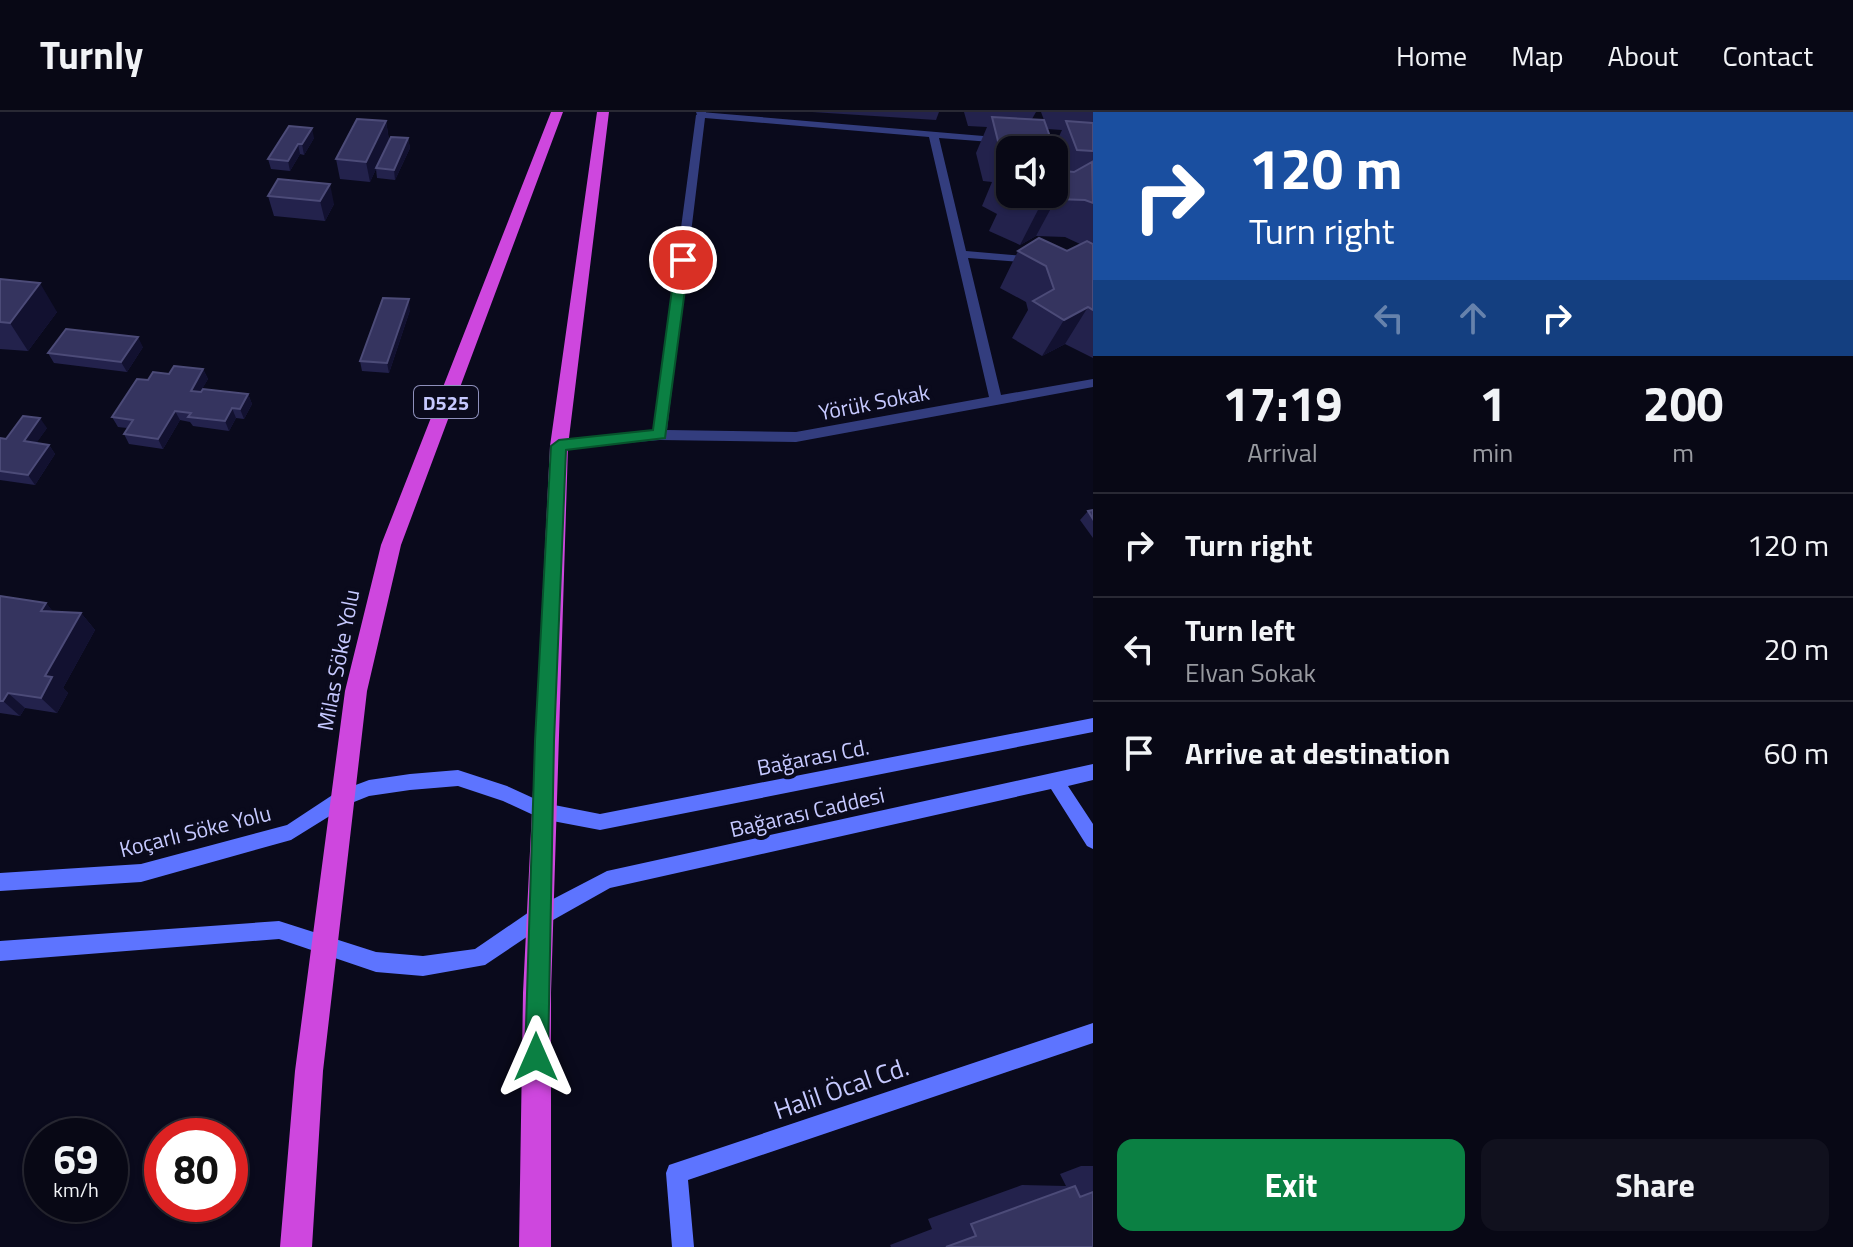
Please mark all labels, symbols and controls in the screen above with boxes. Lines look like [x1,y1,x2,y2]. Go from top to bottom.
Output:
text: Turnly [40,26,143,84]
text: Home [1396,34,1467,77]
text: Map [1511,34,1564,77]
text: About [1608,34,1678,77]
text: Contact [1722,34,1813,77]
text: 120 m [1249,126,1402,211]
map controls [996,136,1068,208]
button: sound [996,136,1068,208]
icon: right [1117,144,1221,248]
text: Turn right [1249,203,1394,258]
pin [649,226,717,294]
icon: arrive [661,238,705,282]
icon: left [1367,296,1411,340]
icon: ahead [1451,296,1495,340]
icon: right [1535,296,1579,340]
text: 17:19 [1223,367,1342,440]
text: 1 [1479,367,1506,440]
text: 200 [1643,367,1723,440]
street label: Yörük Sokak [816,375,933,429]
road number: D525 [414,386,478,418]
text: Arrival [1247,433,1318,472]
text: min [1472,433,1513,472]
text: m [1672,433,1694,472]
text: Turn right [1185,522,1313,568]
text: 120 m [1747,522,1829,568]
icon: right [1117,523,1161,567]
street label: Milas Söke Yolu [308,587,368,733]
text: Turn left [1185,607,1295,653]
text: 20 m [1764,626,1829,672]
icon: left [1117,627,1161,671]
text: Elvan Sokak [1185,653,1316,692]
street label: Bağarası Cd. [754,729,872,785]
text: Arrive at destination [1185,730,1450,776]
text: 60 m [1764,730,1829,776]
icon: arrive [1117,731,1161,775]
street label: Bağarası Caddesi [726,778,888,846]
street label: Koçarlı Söke Yolu [116,796,274,866]
position arrow [494,1015,578,1099]
street label: Halil Öcal Cd. [768,1047,914,1129]
speed limit sign: 80 [144,1118,248,1222]
text: 69 [54,1129,98,1190]
button: Exit [1117,1139,1465,1231]
button: Share [1481,1139,1829,1231]
text: km/h [53,1174,99,1205]

